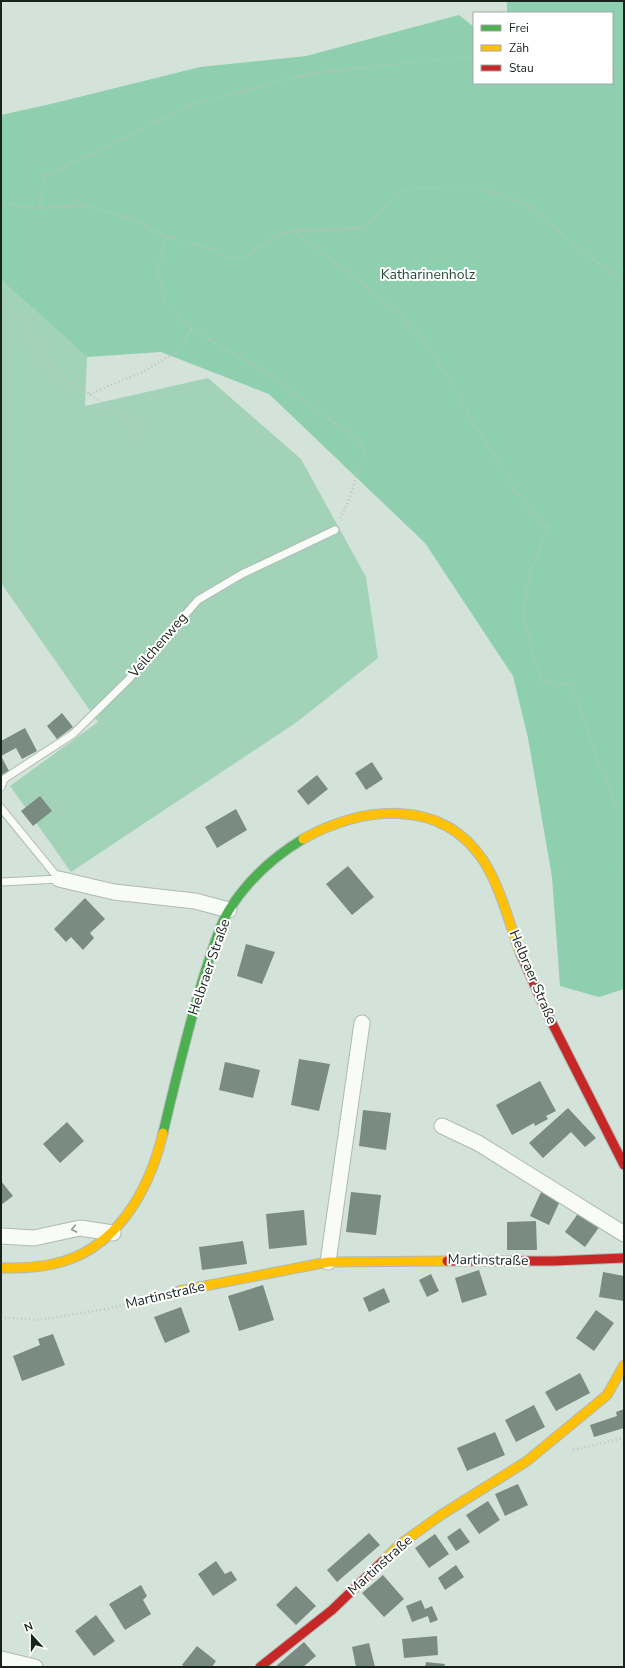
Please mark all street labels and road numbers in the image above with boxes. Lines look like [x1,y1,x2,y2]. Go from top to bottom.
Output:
street label: Veilchenweg [124,608,192,682]
street label: Helbraer Straße [184,916,234,1018]
street label: Helbraer Straße [505,927,561,1027]
street label: Martinstraße [447,1250,529,1270]
street label: Martinstraße [123,1277,207,1313]
street label: Martinstraße [344,1531,416,1599]

